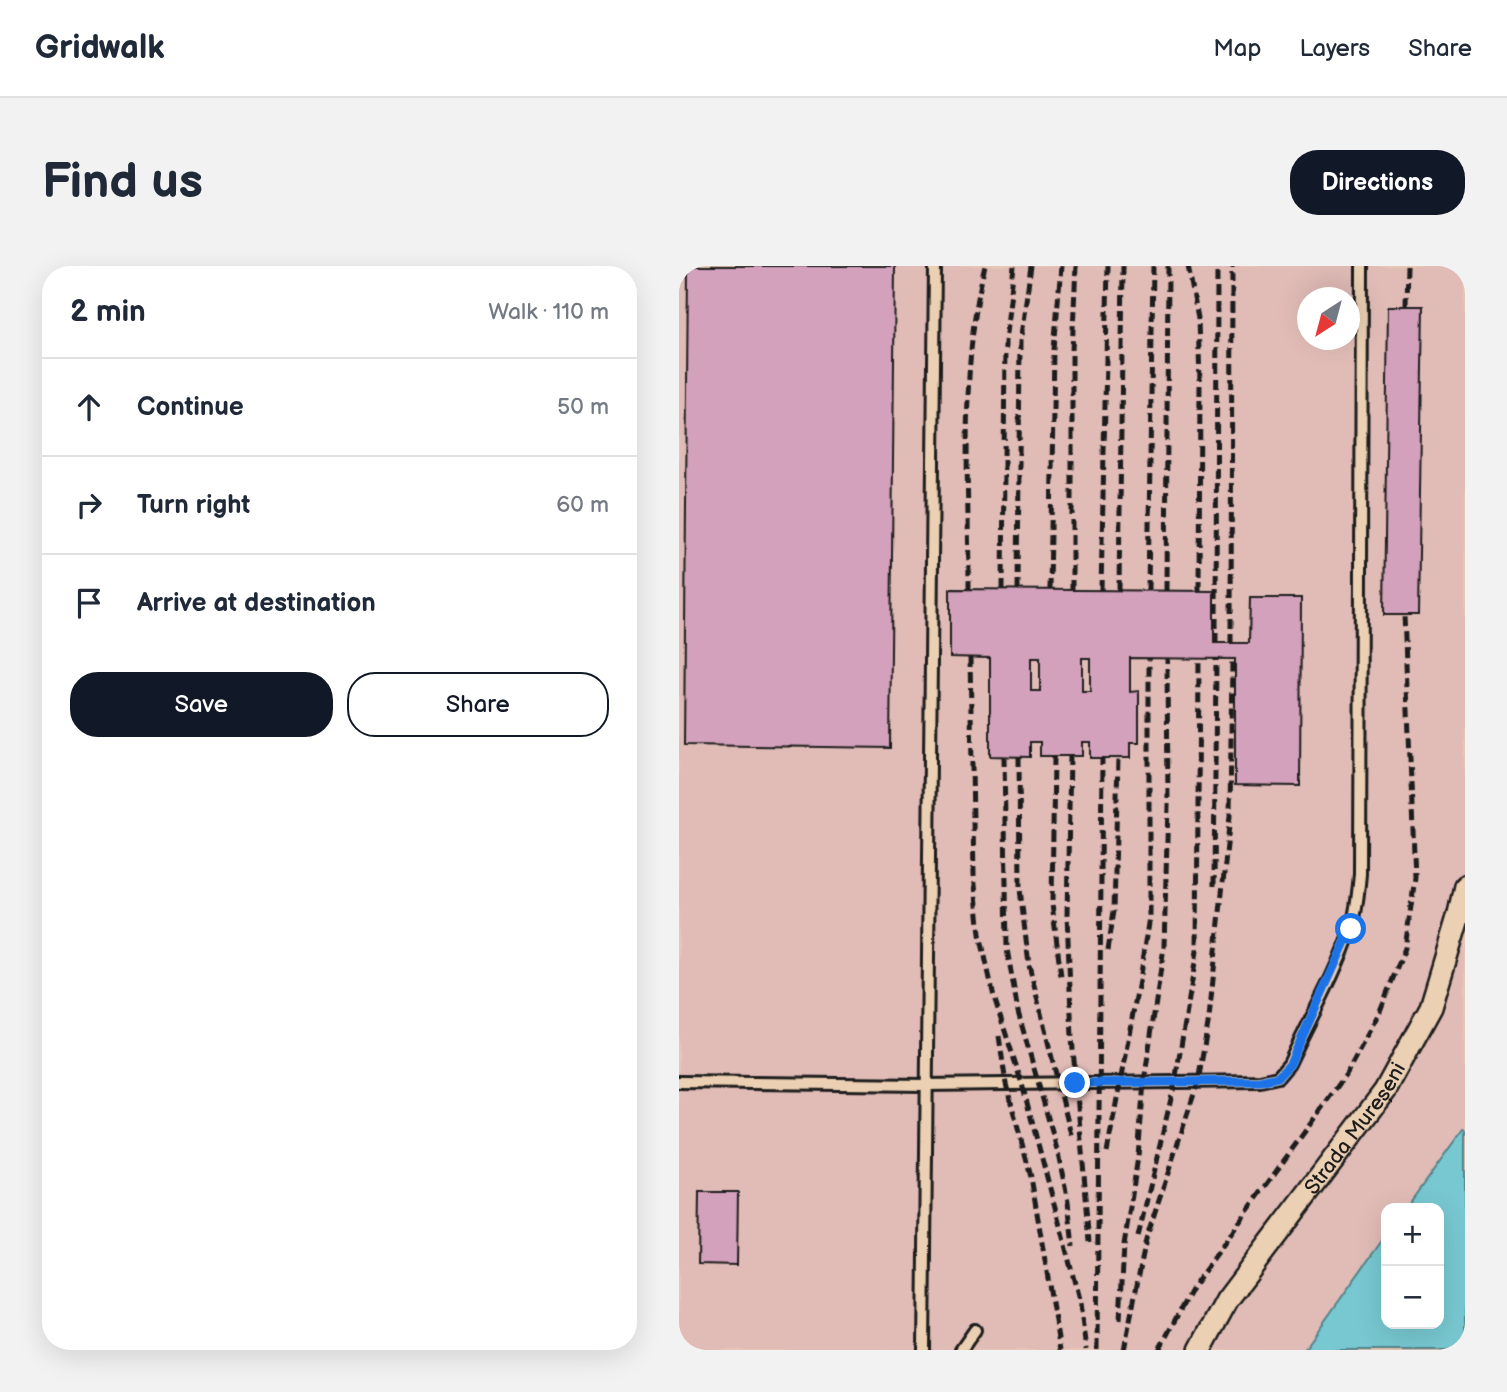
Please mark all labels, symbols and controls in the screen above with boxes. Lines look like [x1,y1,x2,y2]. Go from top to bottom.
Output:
text: Gridwalk [35,28,165,68]
text: Map [1213,34,1261,63]
text: Layers [1299,34,1370,63]
text: Share [1408,34,1472,63]
button: Directions [1290,150,1465,215]
text: Find us [42,153,203,212]
north arrow [1297,287,1360,350]
text: 2 min [70,294,146,330]
text: Walk · 110 m [488,298,609,326]
icon: ahead [70,388,108,426]
text: Continue [137,392,244,423]
text: 50 m [557,393,609,421]
icon: right [70,486,108,524]
text: Turn right [137,490,250,521]
text: 60 m [556,491,609,519]
icon: arrive [70,584,108,622]
text: Arrive at destination [137,588,376,619]
button: Save [70,672,333,737]
button: Share [347,672,609,737]
route start [1335,913,1366,944]
street label: Strada Mureșeni [1299,1058,1411,1200]
route end [1059,1067,1090,1098]
map controls [1381,1203,1444,1329]
button: + [1381,1203,1444,1266]
button: − [1381,1266,1444,1329]

